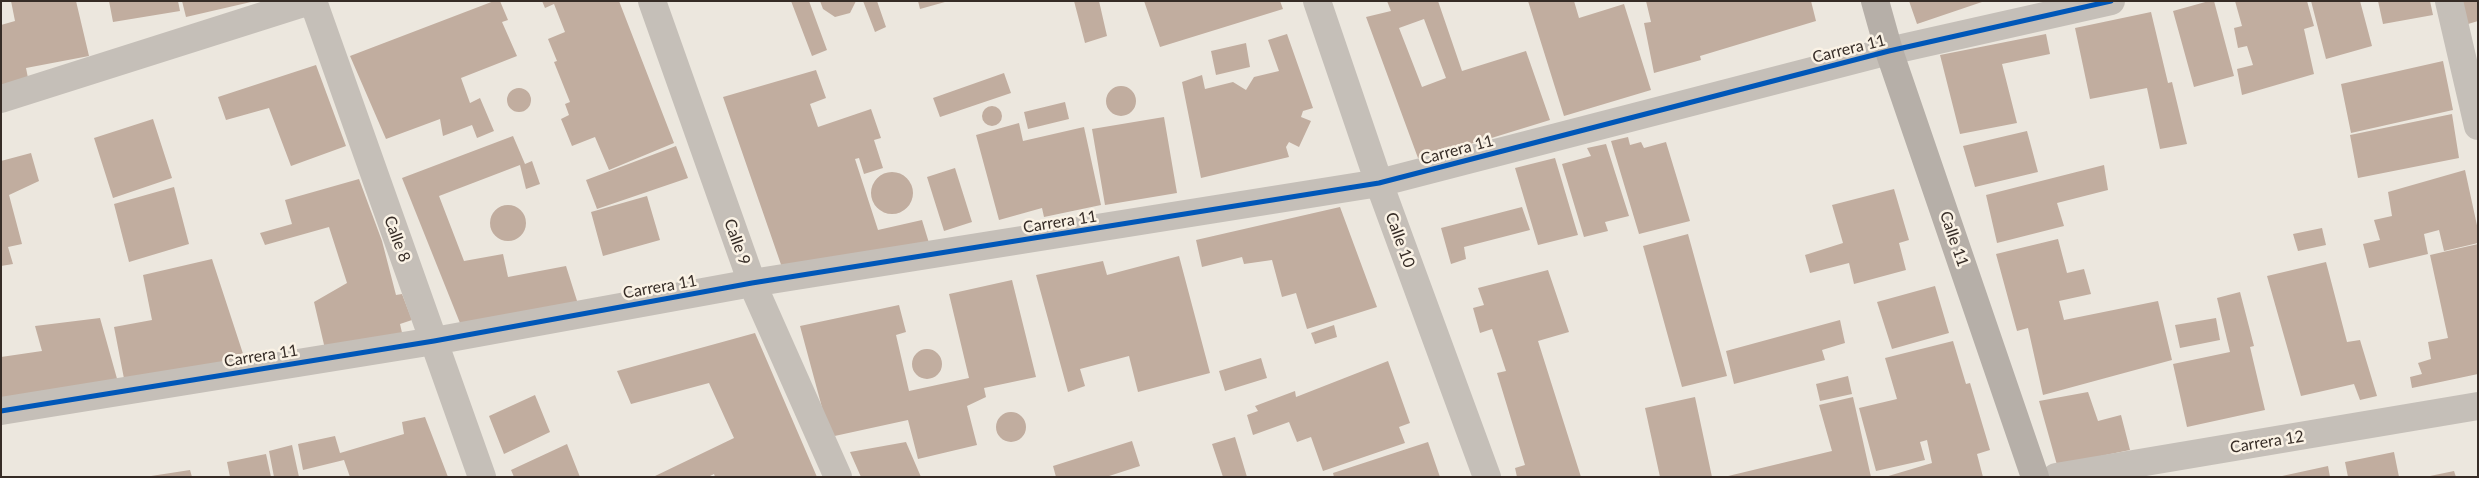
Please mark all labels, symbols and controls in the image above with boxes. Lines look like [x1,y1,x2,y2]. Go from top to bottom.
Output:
street label: Carrera 11 [1810,31,1888,67]
street label: Carrera 11 [1418,131,1496,169]
street label: Carrera 11 [1022,207,1098,237]
street label: Calle 11 [1936,209,1972,269]
street label: Calle 10 [1381,210,1419,270]
street label: Calle 8 [380,213,414,265]
street label: Calle 9 [720,216,754,268]
street label: Carrera 11 [622,271,698,303]
street label: Carrera 11 [223,341,299,371]
street label: Carrera 12 [2229,427,2305,457]

